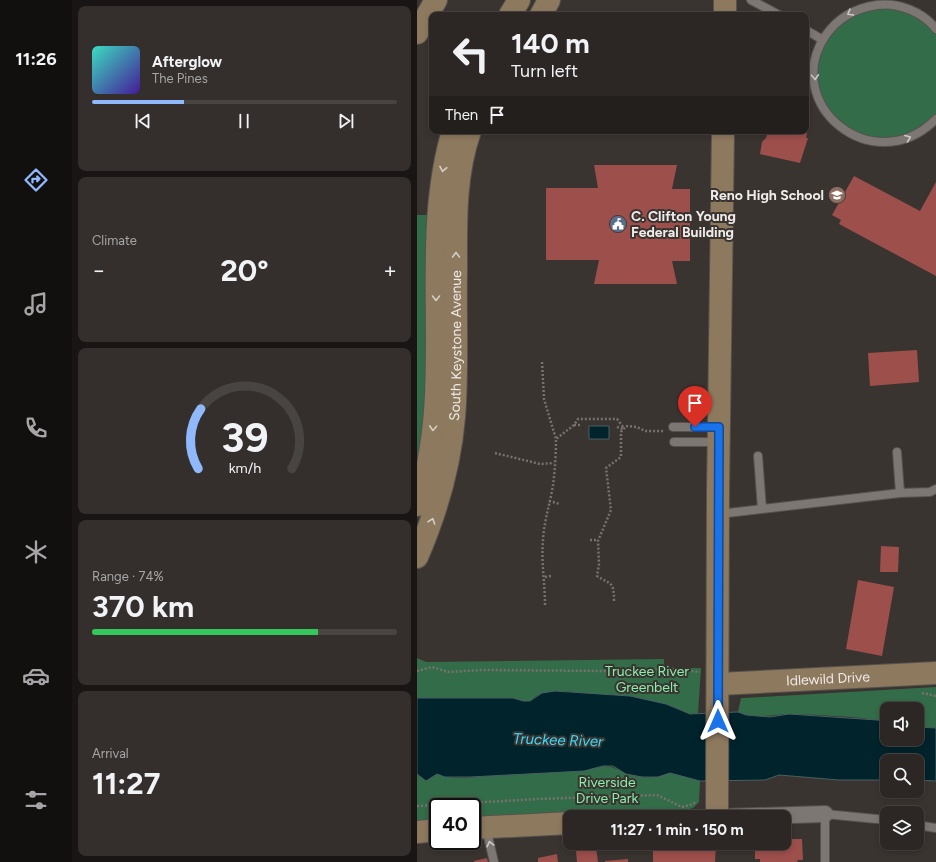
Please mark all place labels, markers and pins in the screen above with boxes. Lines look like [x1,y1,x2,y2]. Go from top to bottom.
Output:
school or university icon: Reno High School [827,185,847,205]
place label: Reno High School [710,187,824,204]
place label: C. Clifton Young Federal Building [631,208,736,241]
public building icon: C. Clifton Young Federal Building [608,214,628,234]
pin [678,386,712,427]

